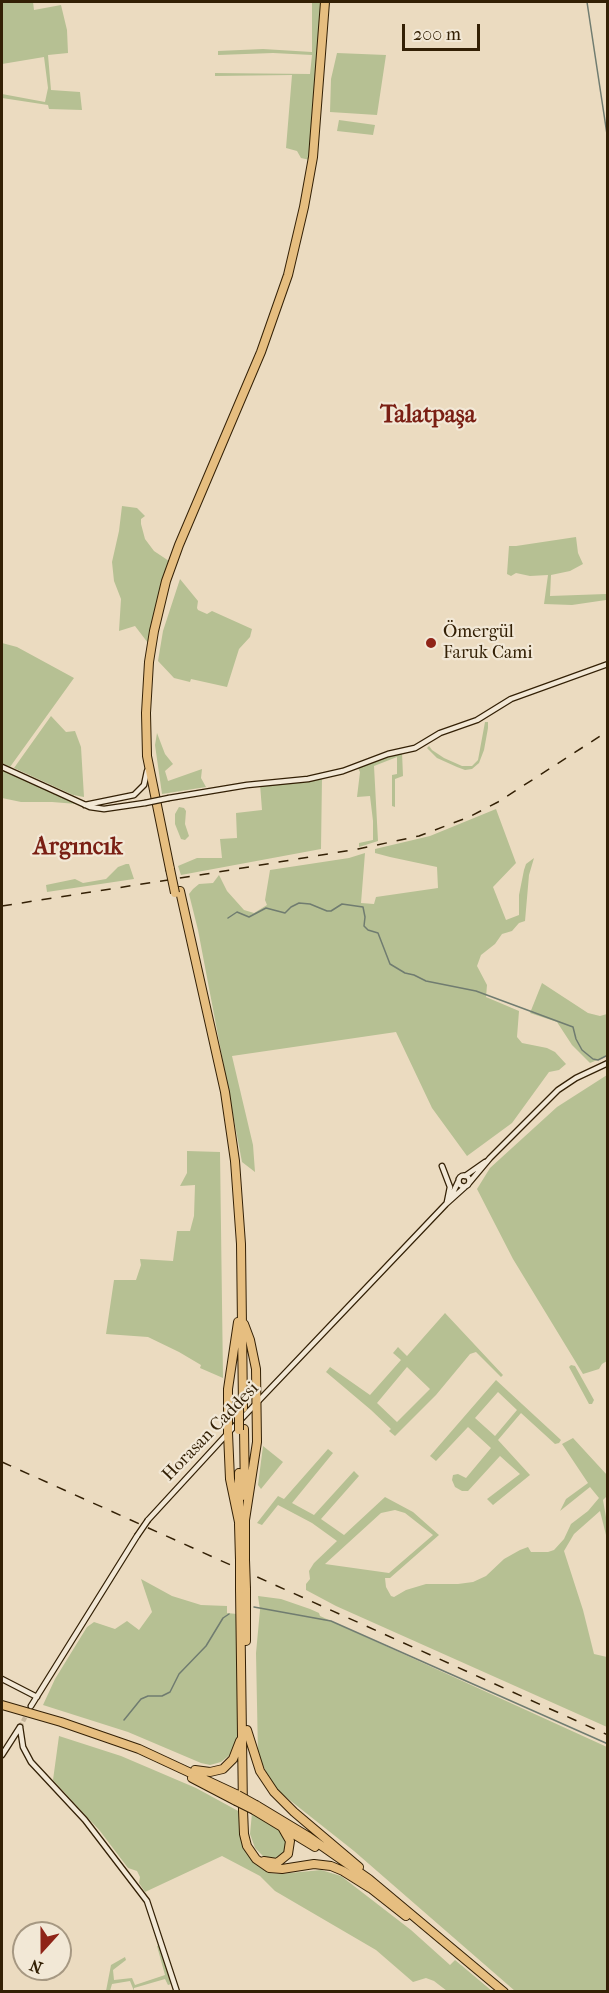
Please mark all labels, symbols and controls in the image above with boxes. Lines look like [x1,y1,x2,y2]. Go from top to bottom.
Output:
scale bar [405,12,483,50]
text: 200 m [413,24,461,45]
district label: Talatpaşa [380,402,476,430]
place label: Ömergül Faruk Cami [443,622,533,664]
marker: Ömergül Faruk Cami [424,636,438,650]
district label: Argıncık [33,834,123,862]
street label: Horasan Caddesi [158,1378,264,1486]
north arrow [12,1921,72,1981]
text: N [27,1955,45,1977]

